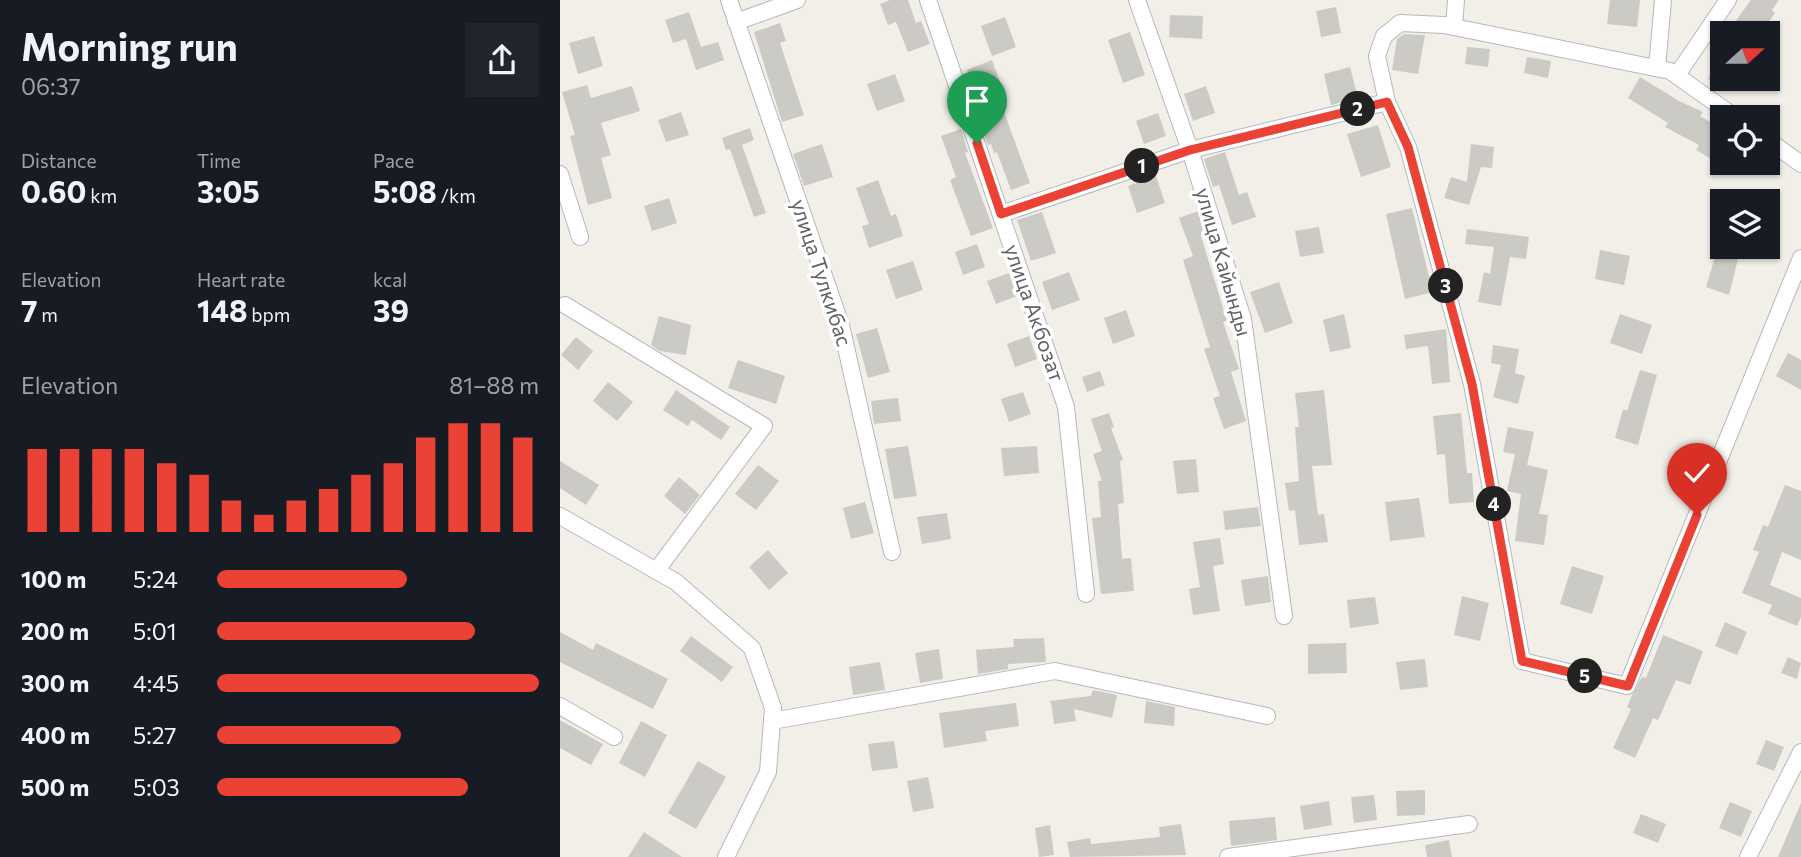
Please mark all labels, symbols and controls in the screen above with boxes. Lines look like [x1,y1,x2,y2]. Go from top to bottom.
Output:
north arrow [1710,21,1780,91]
map controls [1710,21,1780,259]
text: Morning run [21,22,238,69]
button: share [465,23,539,97]
pin [947,71,1007,143]
text: 06:37 [21,72,81,100]
icon: arrive [958,82,996,120]
pin: 2 [1340,92,1376,126]
text: 2 [1352,97,1363,120]
button: locate [1710,105,1780,175]
pin: 1 [1124,148,1160,184]
text: Distance [21,149,97,172]
text: Time [197,149,241,172]
text: Pace [373,149,414,172]
text: 1 [1137,154,1146,177]
text: 0.60 [21,172,87,209]
text: 3:05 [197,172,260,209]
text: 5:08 [373,172,437,209]
text: km [87,184,117,207]
text: /km [437,184,476,207]
street label: улица Кайынды [1191,185,1258,339]
button: layers [1710,189,1780,259]
street label: улица Тулкибас [787,196,858,349]
street label: улица Акбозат [1000,241,1071,384]
text: Elevation [21,268,101,291]
text: Heart rate [197,268,285,291]
text: kcal [373,268,407,291]
pin: 3 [1428,268,1463,304]
text: 3 [1440,274,1451,297]
text: 7 [21,291,38,328]
text: 148 [197,291,248,328]
text: 39 [373,291,409,328]
text: m [38,303,58,326]
text: bpm [248,303,290,326]
text: Elevation [21,371,118,399]
text: 81–88 m [449,371,539,399]
pin [1667,443,1727,515]
icon: check [1678,454,1716,492]
pin: 4 [1476,486,1511,522]
text: 4 [1488,492,1499,515]
text: 100 m [21,565,86,593]
text: 5:24 [133,565,178,593]
text: 200 m [21,617,89,645]
text: 5:01 [133,617,176,645]
pin: 5 [1567,658,1602,694]
text: 5 [1579,664,1590,687]
text: 300 m [21,669,89,697]
text: 4:45 [133,669,179,697]
text: 400 m [21,721,90,749]
text: 5:27 [133,721,176,749]
text: 500 m [21,773,89,801]
text: 5:03 [133,773,180,801]

